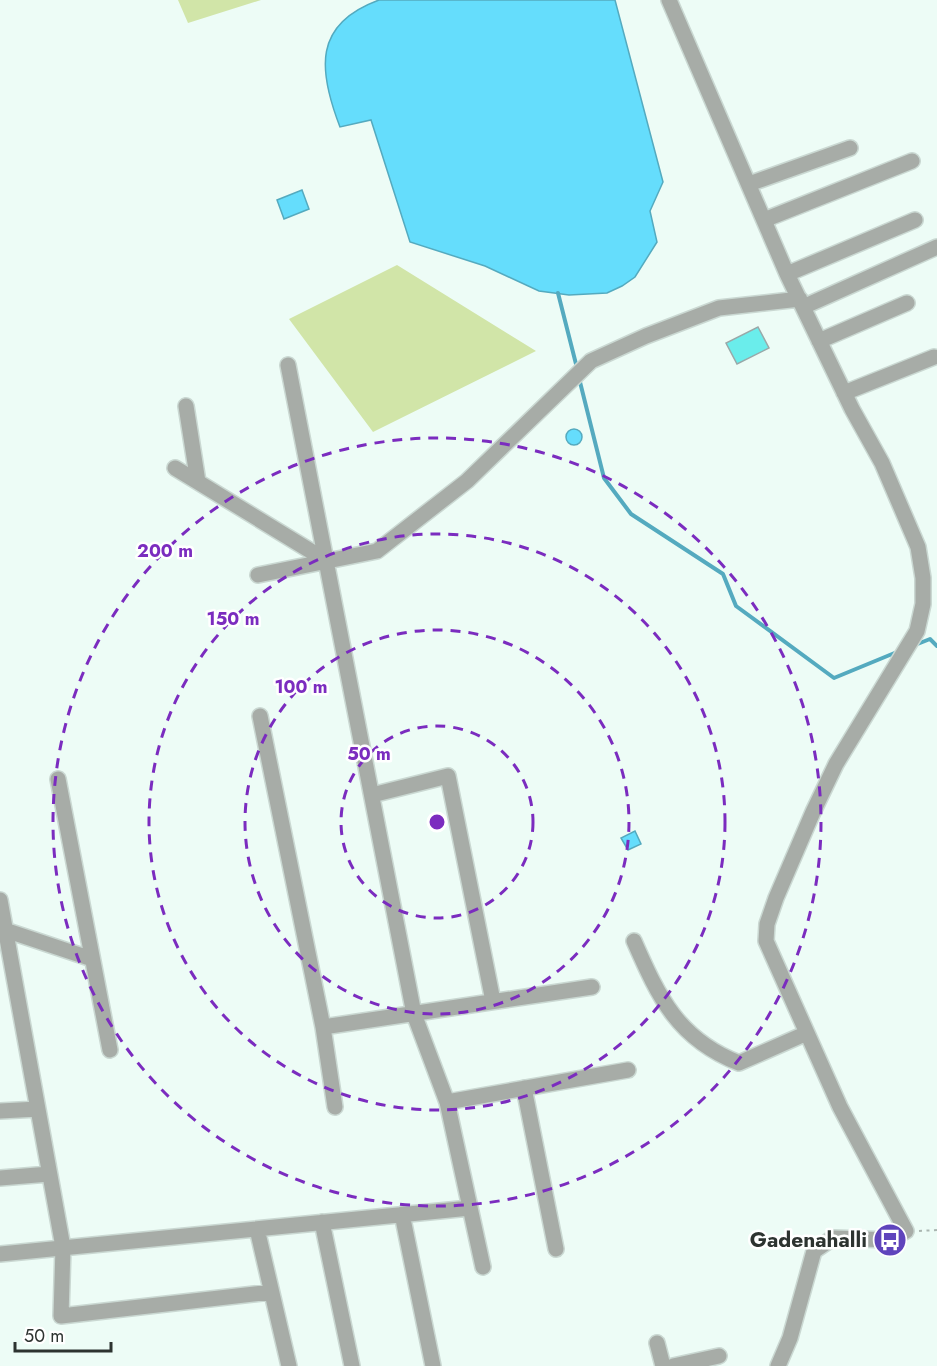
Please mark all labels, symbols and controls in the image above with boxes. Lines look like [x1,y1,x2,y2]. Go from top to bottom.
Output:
text: 200 m [137,538,193,564]
text: 150 m [207,606,259,632]
text: 100 m [274,674,328,700]
text: 50 m [347,741,391,767]
centre of rings [427,812,447,832]
bus stop icon: Gadenahalli [872,1222,908,1258]
place label: Gadenahalli [750,1225,867,1255]
scale bar [15,1315,111,1353]
text: 50 m [24,1323,64,1349]

